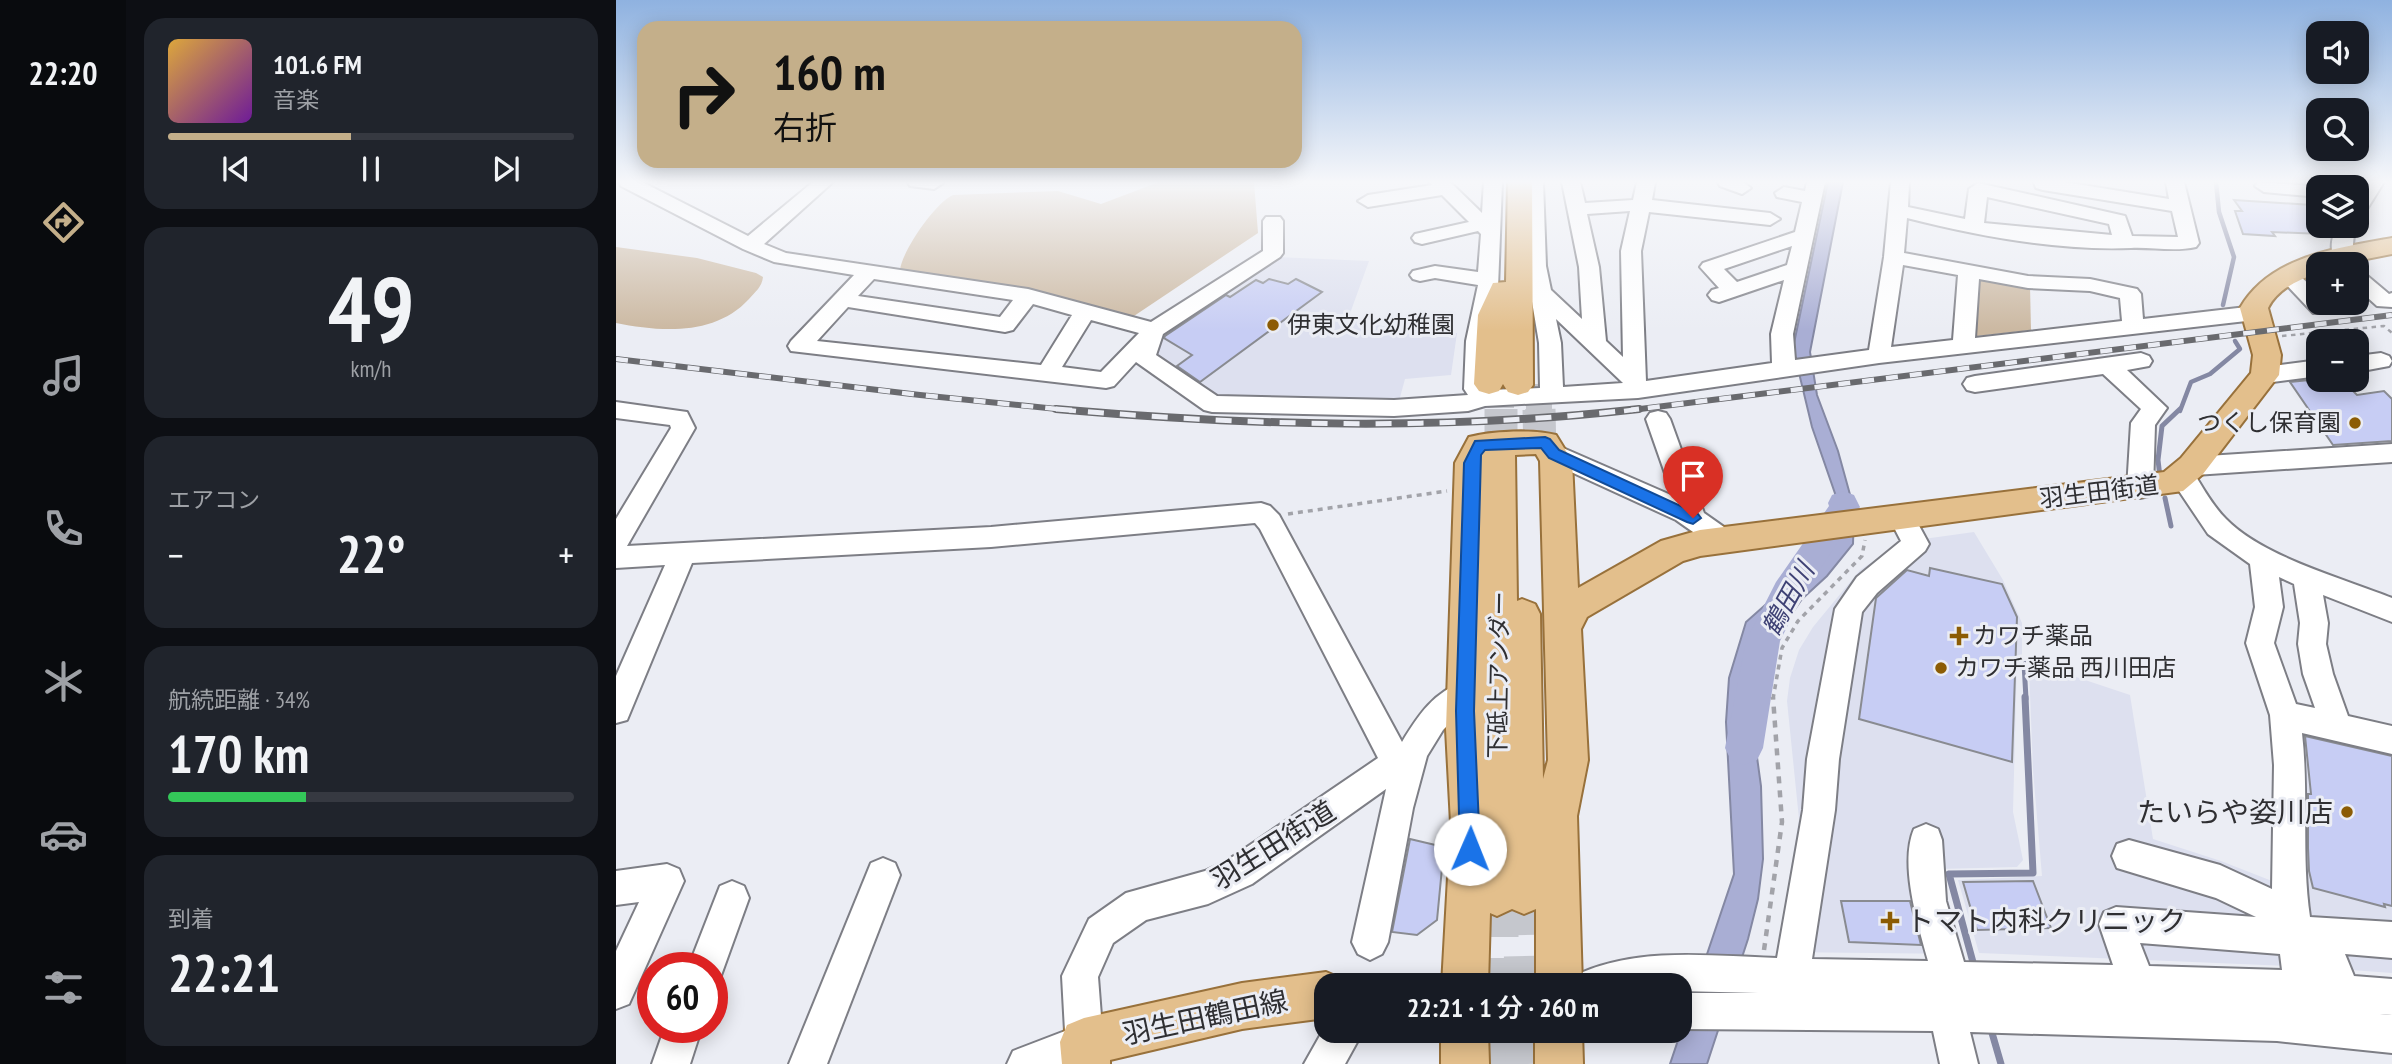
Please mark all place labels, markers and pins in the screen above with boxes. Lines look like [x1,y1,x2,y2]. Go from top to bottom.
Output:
place label: 伊東文化幼稚園 [1287,309,1455,340]
marker: 伊東文化幼稚園 [1265,317,1281,333]
place label: つくし保育園 [2197,407,2341,438]
marker: つくし保育園 [2347,415,2363,431]
pin [1663,446,1723,518]
place label: カワチ薬品 [1973,620,2093,651]
marker: カワチ薬品 [1951,628,1967,644]
place label: カワチ薬品 西川田店 [1955,652,2176,683]
marker: カワチ薬品 西川田店 [1933,660,1949,676]
place label: たいらや姿川店 [2137,793,2333,830]
marker: たいらや姿川店 [2339,804,2355,820]
place label: トマト内科クリニック [1906,902,2186,939]
marker: トマト内科クリニック [1880,911,1900,931]

